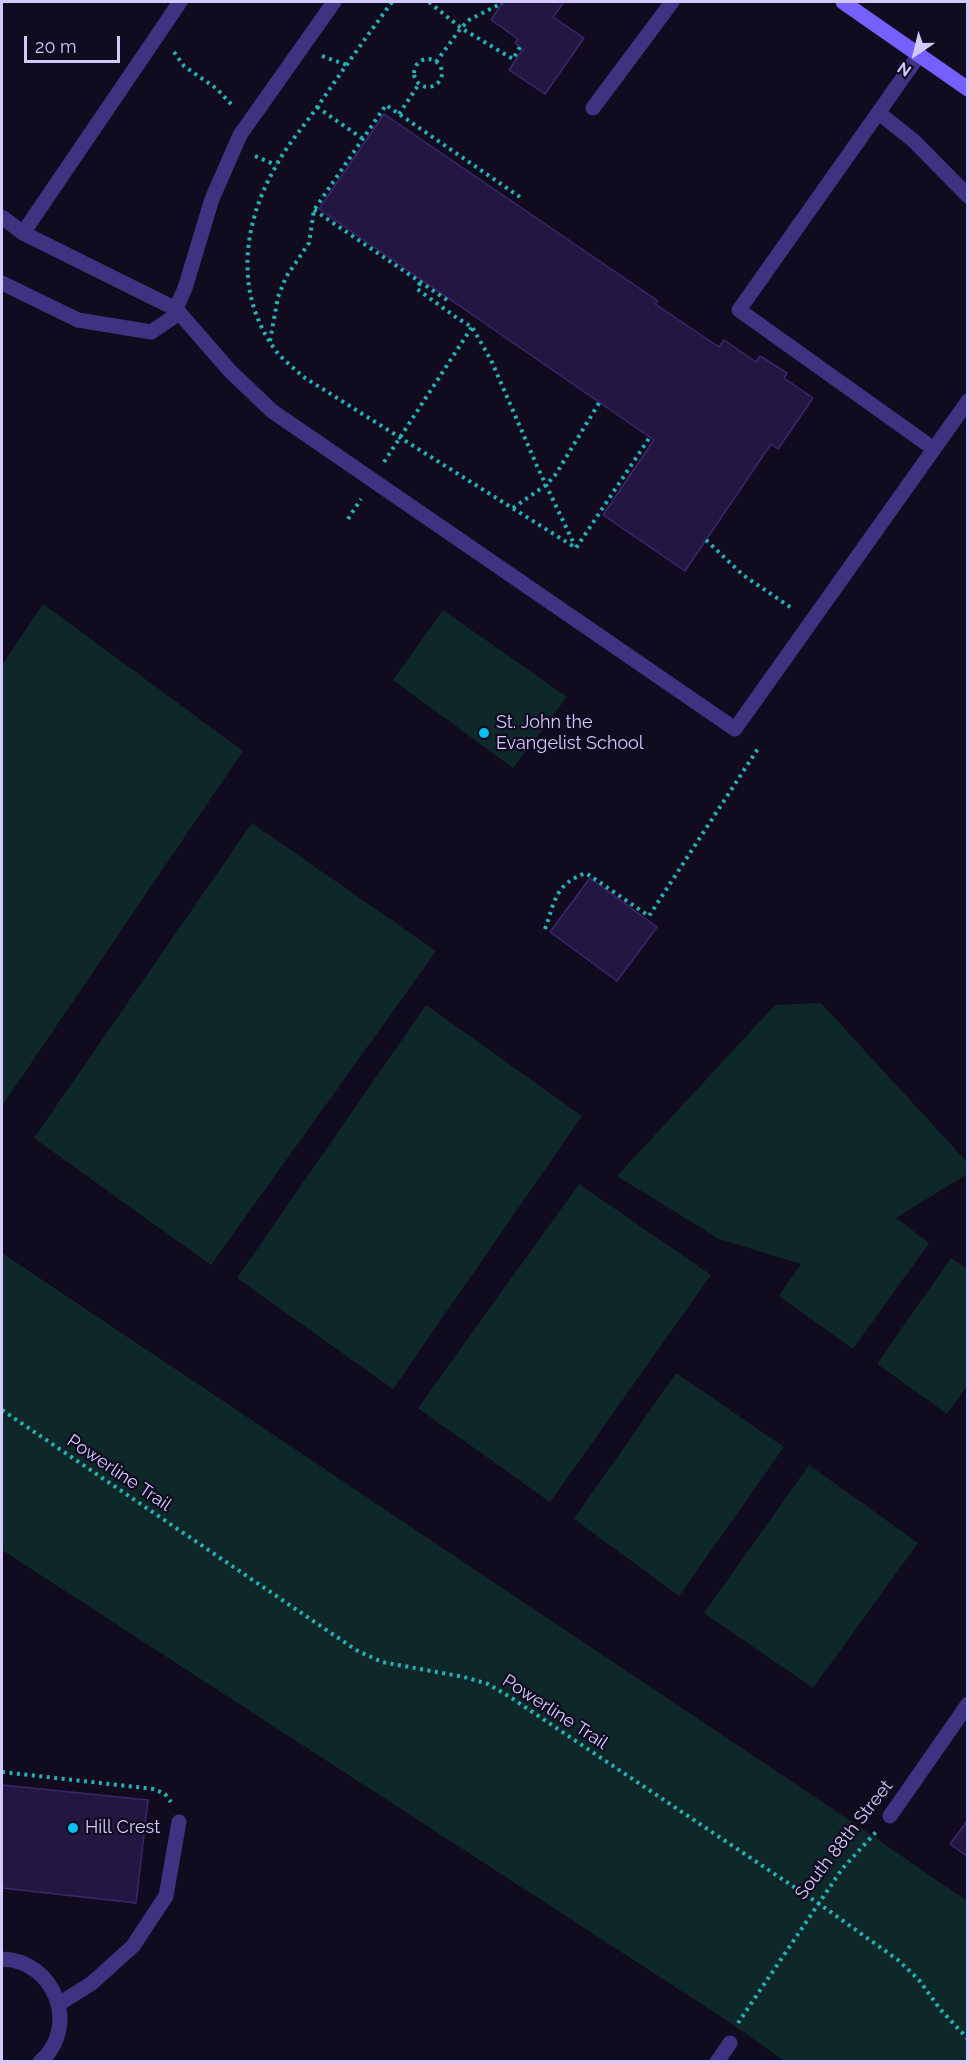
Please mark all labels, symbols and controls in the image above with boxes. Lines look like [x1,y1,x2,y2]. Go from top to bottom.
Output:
scale bar [27,24,123,62]
north arrow [885,24,945,84]
text: 20 m [35,36,77,57]
text: N [894,58,915,80]
place label: St. John the Evangelist School [496,712,644,754]
marker: St. John the Evangelist School [477,726,491,740]
street label: Powerline Trail [63,1430,175,1516]
street label: Powerline Trail [498,1670,612,1754]
street label: South 88th Street [791,1776,897,1904]
place label: Hill Crest [85,1817,160,1839]
marker: Hill Crest [66,1821,80,1835]

